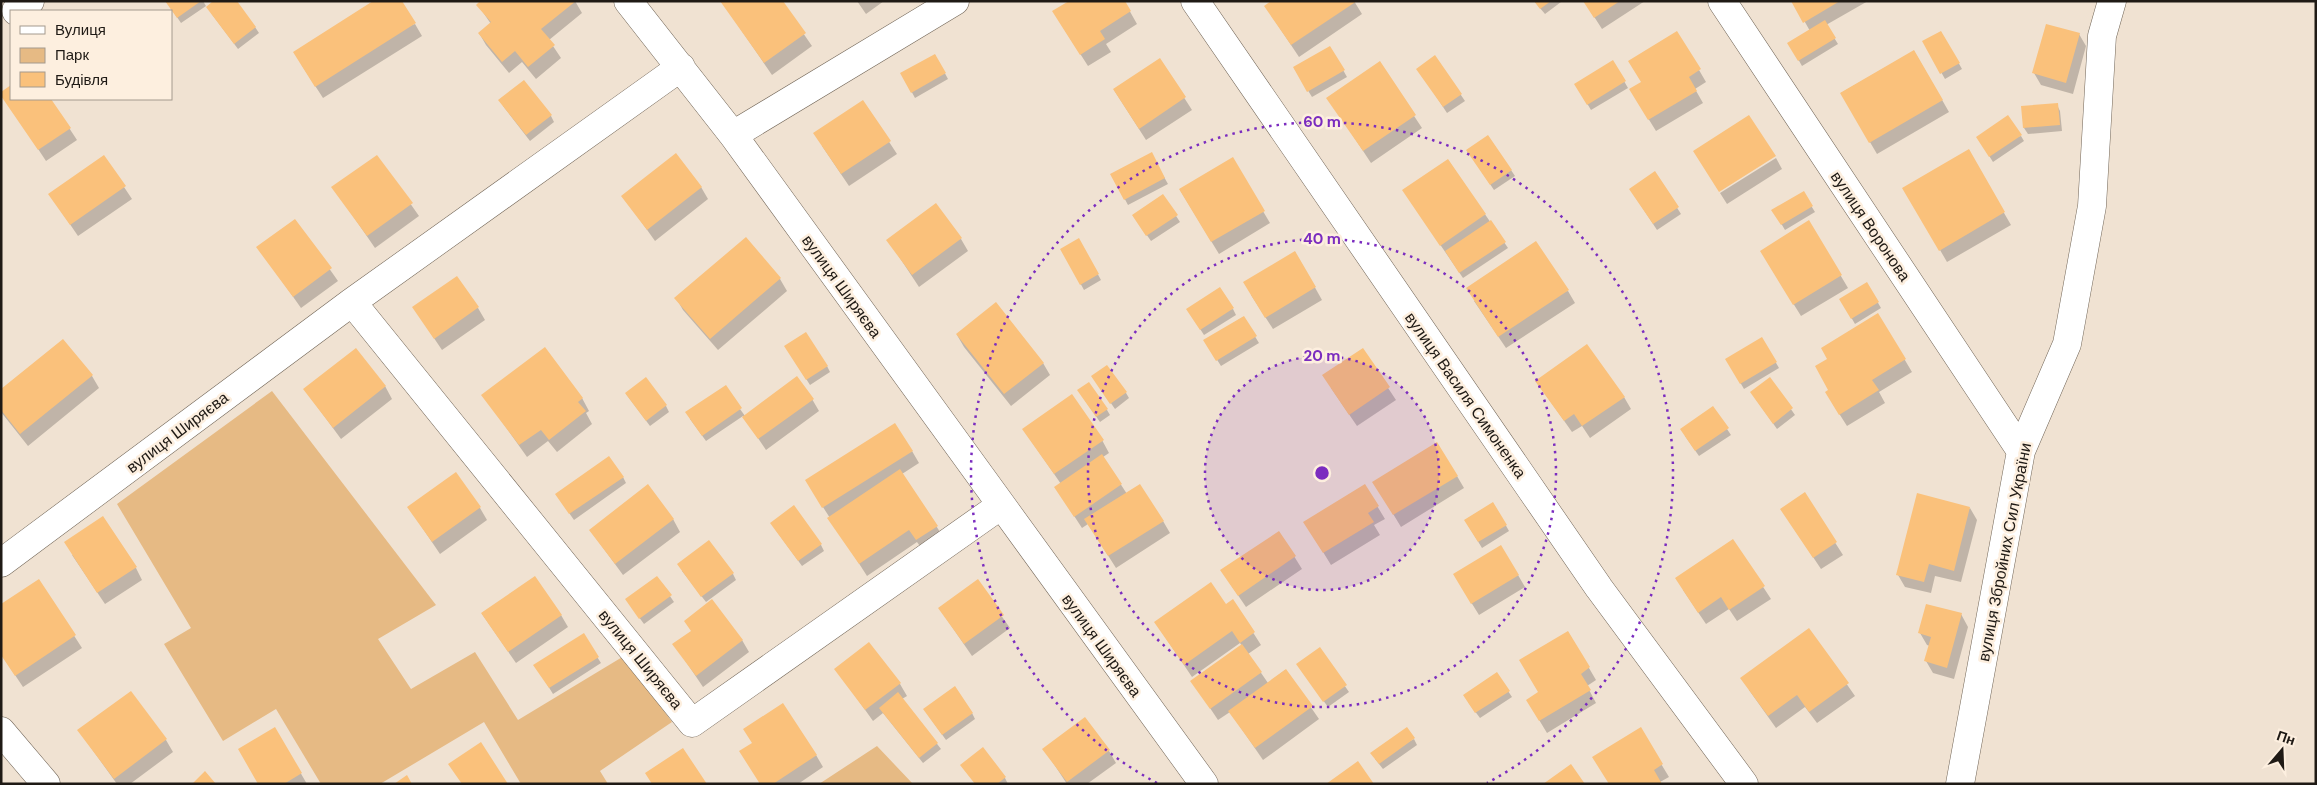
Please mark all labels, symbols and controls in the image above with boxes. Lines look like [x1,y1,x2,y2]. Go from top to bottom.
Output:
legend [10,10,172,100]
text: Вулиця [55,20,106,40]
text: Парк [55,45,89,65]
text: Будівля [55,70,108,90]
text: 60 m [1303,112,1341,132]
street label: вулиця Воронова [1826,167,1915,285]
text: 40 m [1303,229,1341,249]
street label: вулиця Ширяєва [797,231,886,342]
street label: вулиця Василя Симоненка [1400,308,1531,483]
text: 20 m [1304,346,1340,366]
street label: вулиця Ширяєва [122,387,233,478]
street label: вулиця Збройних Сил України [1973,441,2036,663]
centre of rings [1313,464,1331,482]
street label: вулиця Ширяєва [1057,590,1146,701]
street label: вулиця Ширяєва [594,605,687,714]
north arrow [2257,725,2307,775]
text: Пн [2275,726,2298,749]

